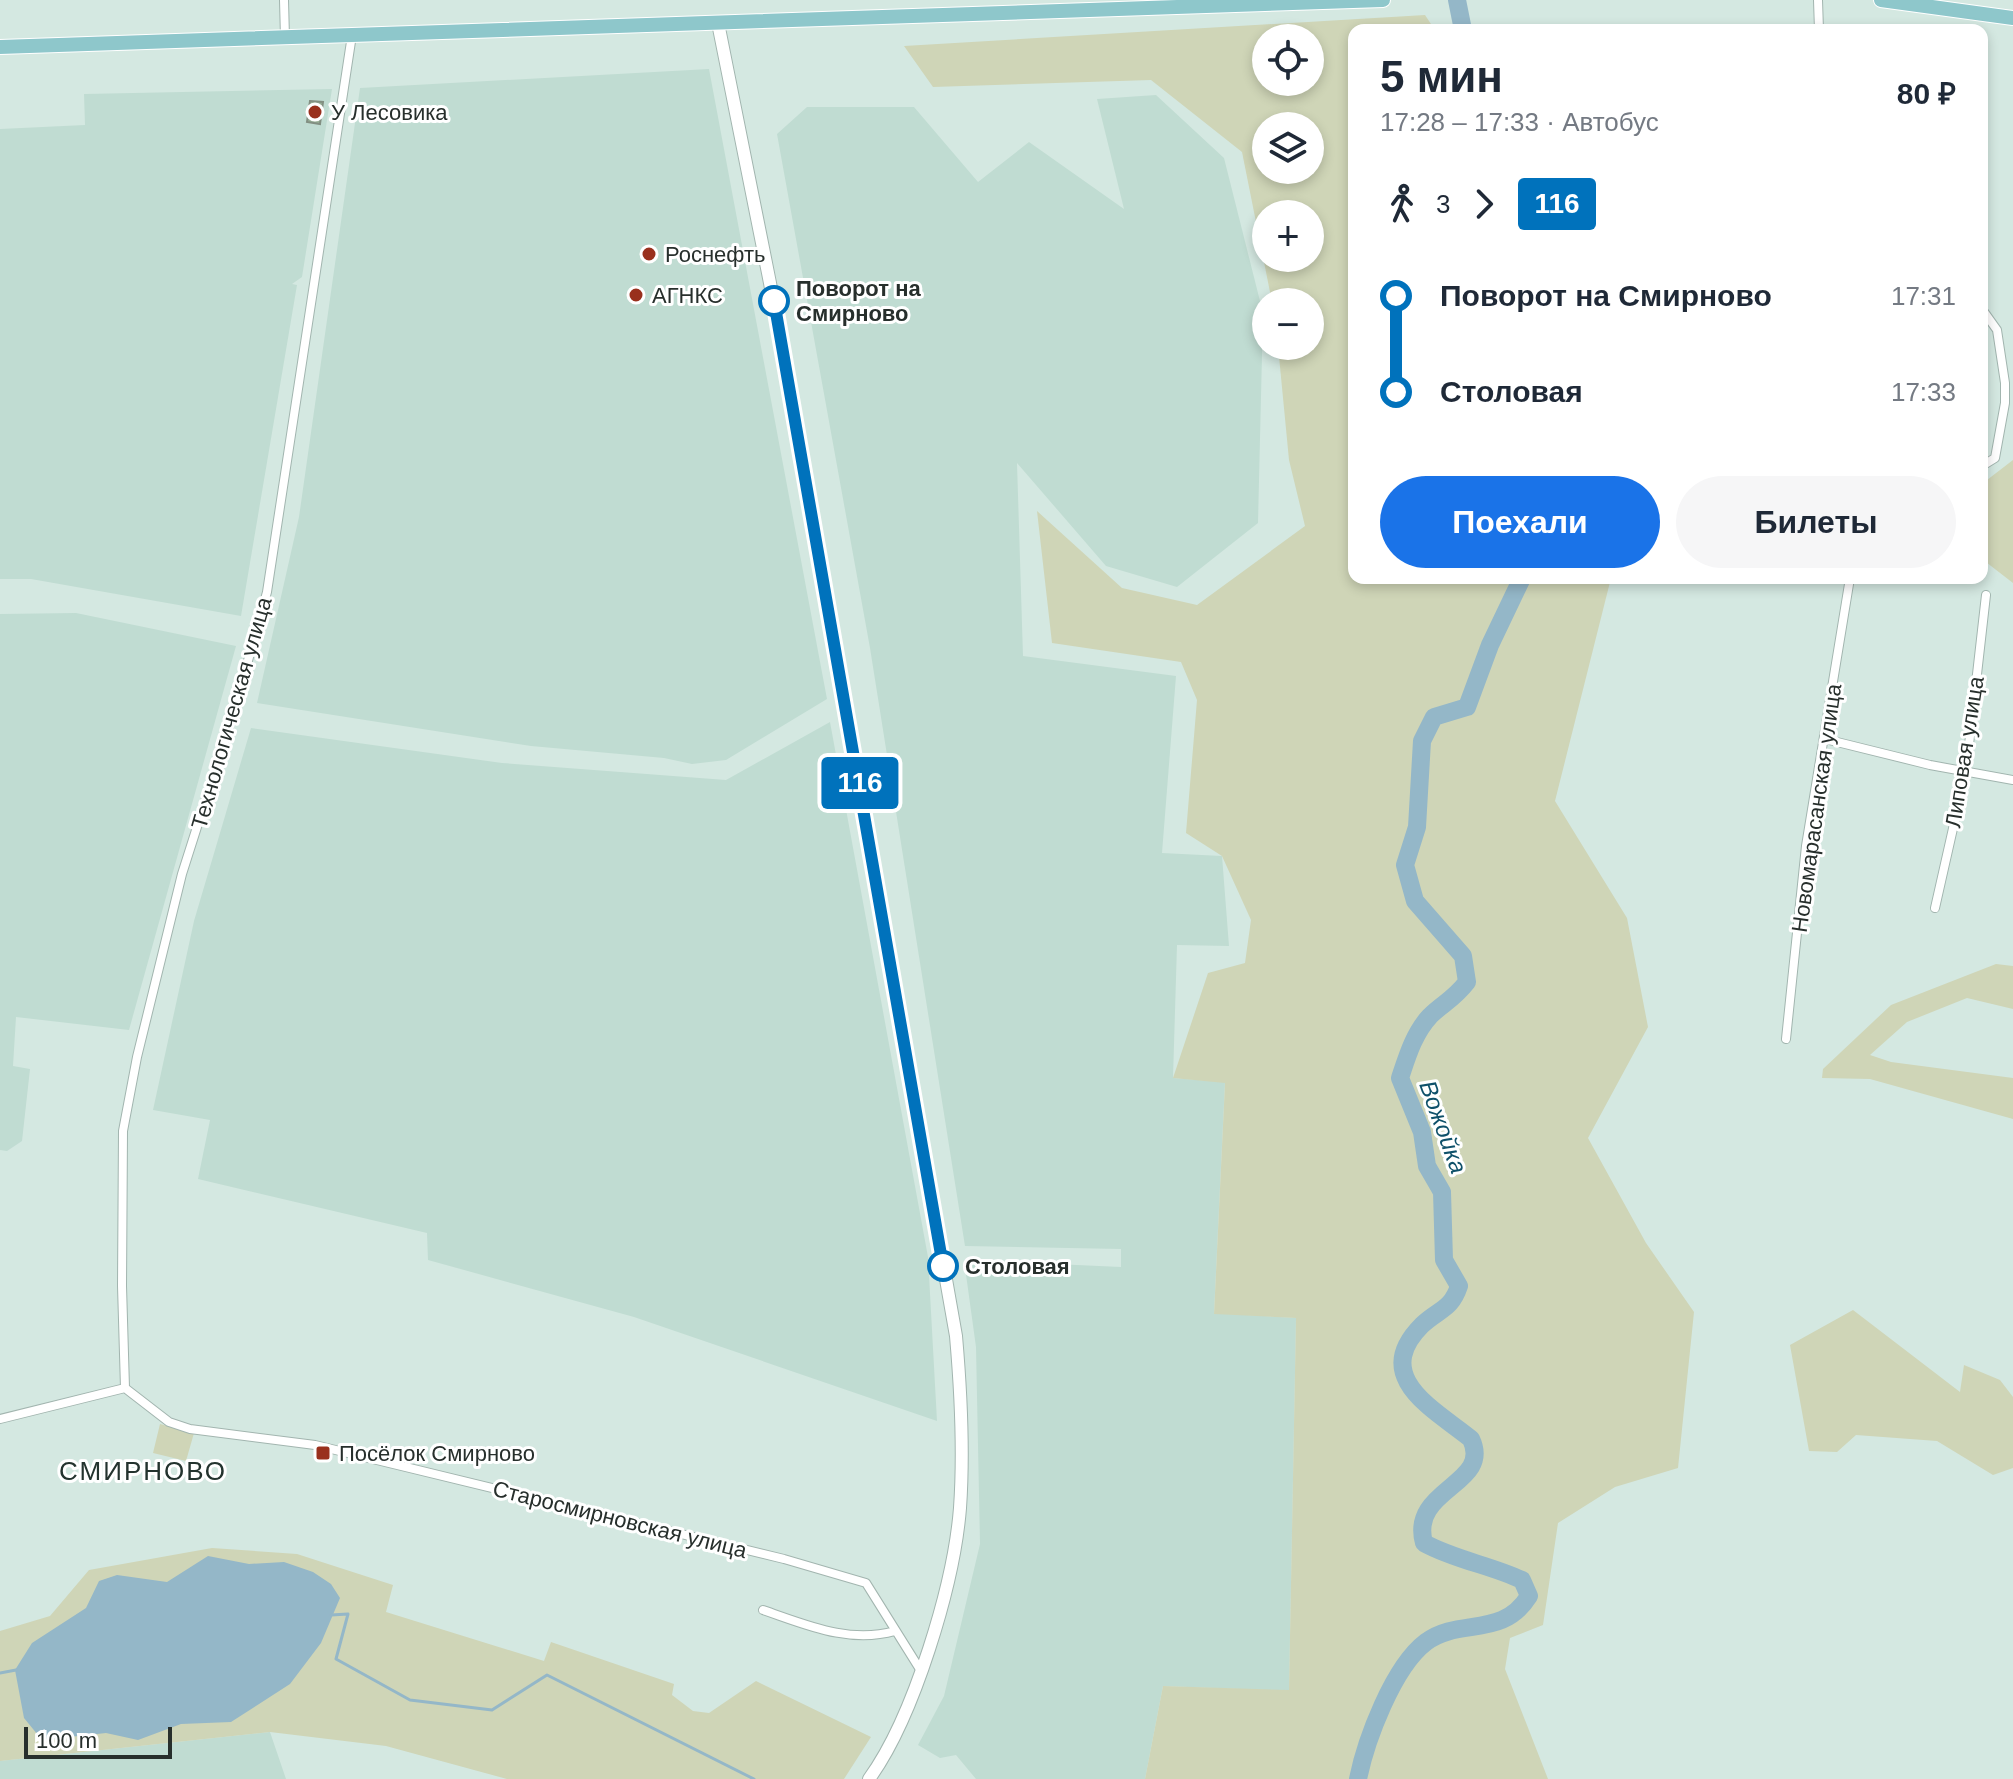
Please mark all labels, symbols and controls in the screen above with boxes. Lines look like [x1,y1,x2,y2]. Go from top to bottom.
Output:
map controls [1252,24,1324,360]
button: locate [1252,24,1324,96]
text: 5 мин [1380,52,1503,101]
text: 80 ₽ [1897,77,1956,110]
place label: У Лесовика [331,100,448,125]
marker: У Лесовика [306,103,324,121]
text: 17:28 – 17:33 · Автобус [1380,107,1659,137]
button: layers [1252,112,1324,184]
icon: walk [1380,182,1424,226]
icon: forward [1462,182,1506,226]
text: 116 [1534,188,1580,219]
text: 3 [1436,189,1450,219]
button: + [1252,200,1324,272]
place label: Роснефть [665,242,765,267]
marker: Роснефть [640,245,658,263]
place label: Поворот на Смирново [796,276,921,326]
text: Поворот на Смирново [1440,279,1772,312]
text: 17:31 [1891,281,1956,311]
place label: АГНКС [652,283,723,308]
marker: АГНКС [627,286,645,304]
marker: Поворот на Смирново [759,286,789,316]
button: − [1252,288,1324,360]
text: Столовая [1440,375,1583,408]
text: 17:33 [1891,377,1956,407]
button: Поехали [1380,476,1660,568]
button: Билеты [1676,476,1956,568]
street label: Технологическая улица [186,594,277,832]
street label: Липовая улица [1940,674,1989,830]
street label: Новомарасанская улица [1787,681,1846,934]
line badge: 116 [814,757,906,809]
text: 116 [837,767,883,798]
water label: Вожойка [1414,1077,1473,1177]
marker: Столовая [928,1251,958,1281]
place label: Столовая [965,1254,1070,1279]
place label: Посёлок Смирново [339,1441,535,1466]
marker: Посёлок Смирново [314,1444,332,1462]
district label: СМИРНОВО [59,1456,227,1486]
street label: Старосмирновская улица [490,1476,750,1563]
scale bar [24,1723,172,1759]
text: 100 m [36,1728,97,1753]

